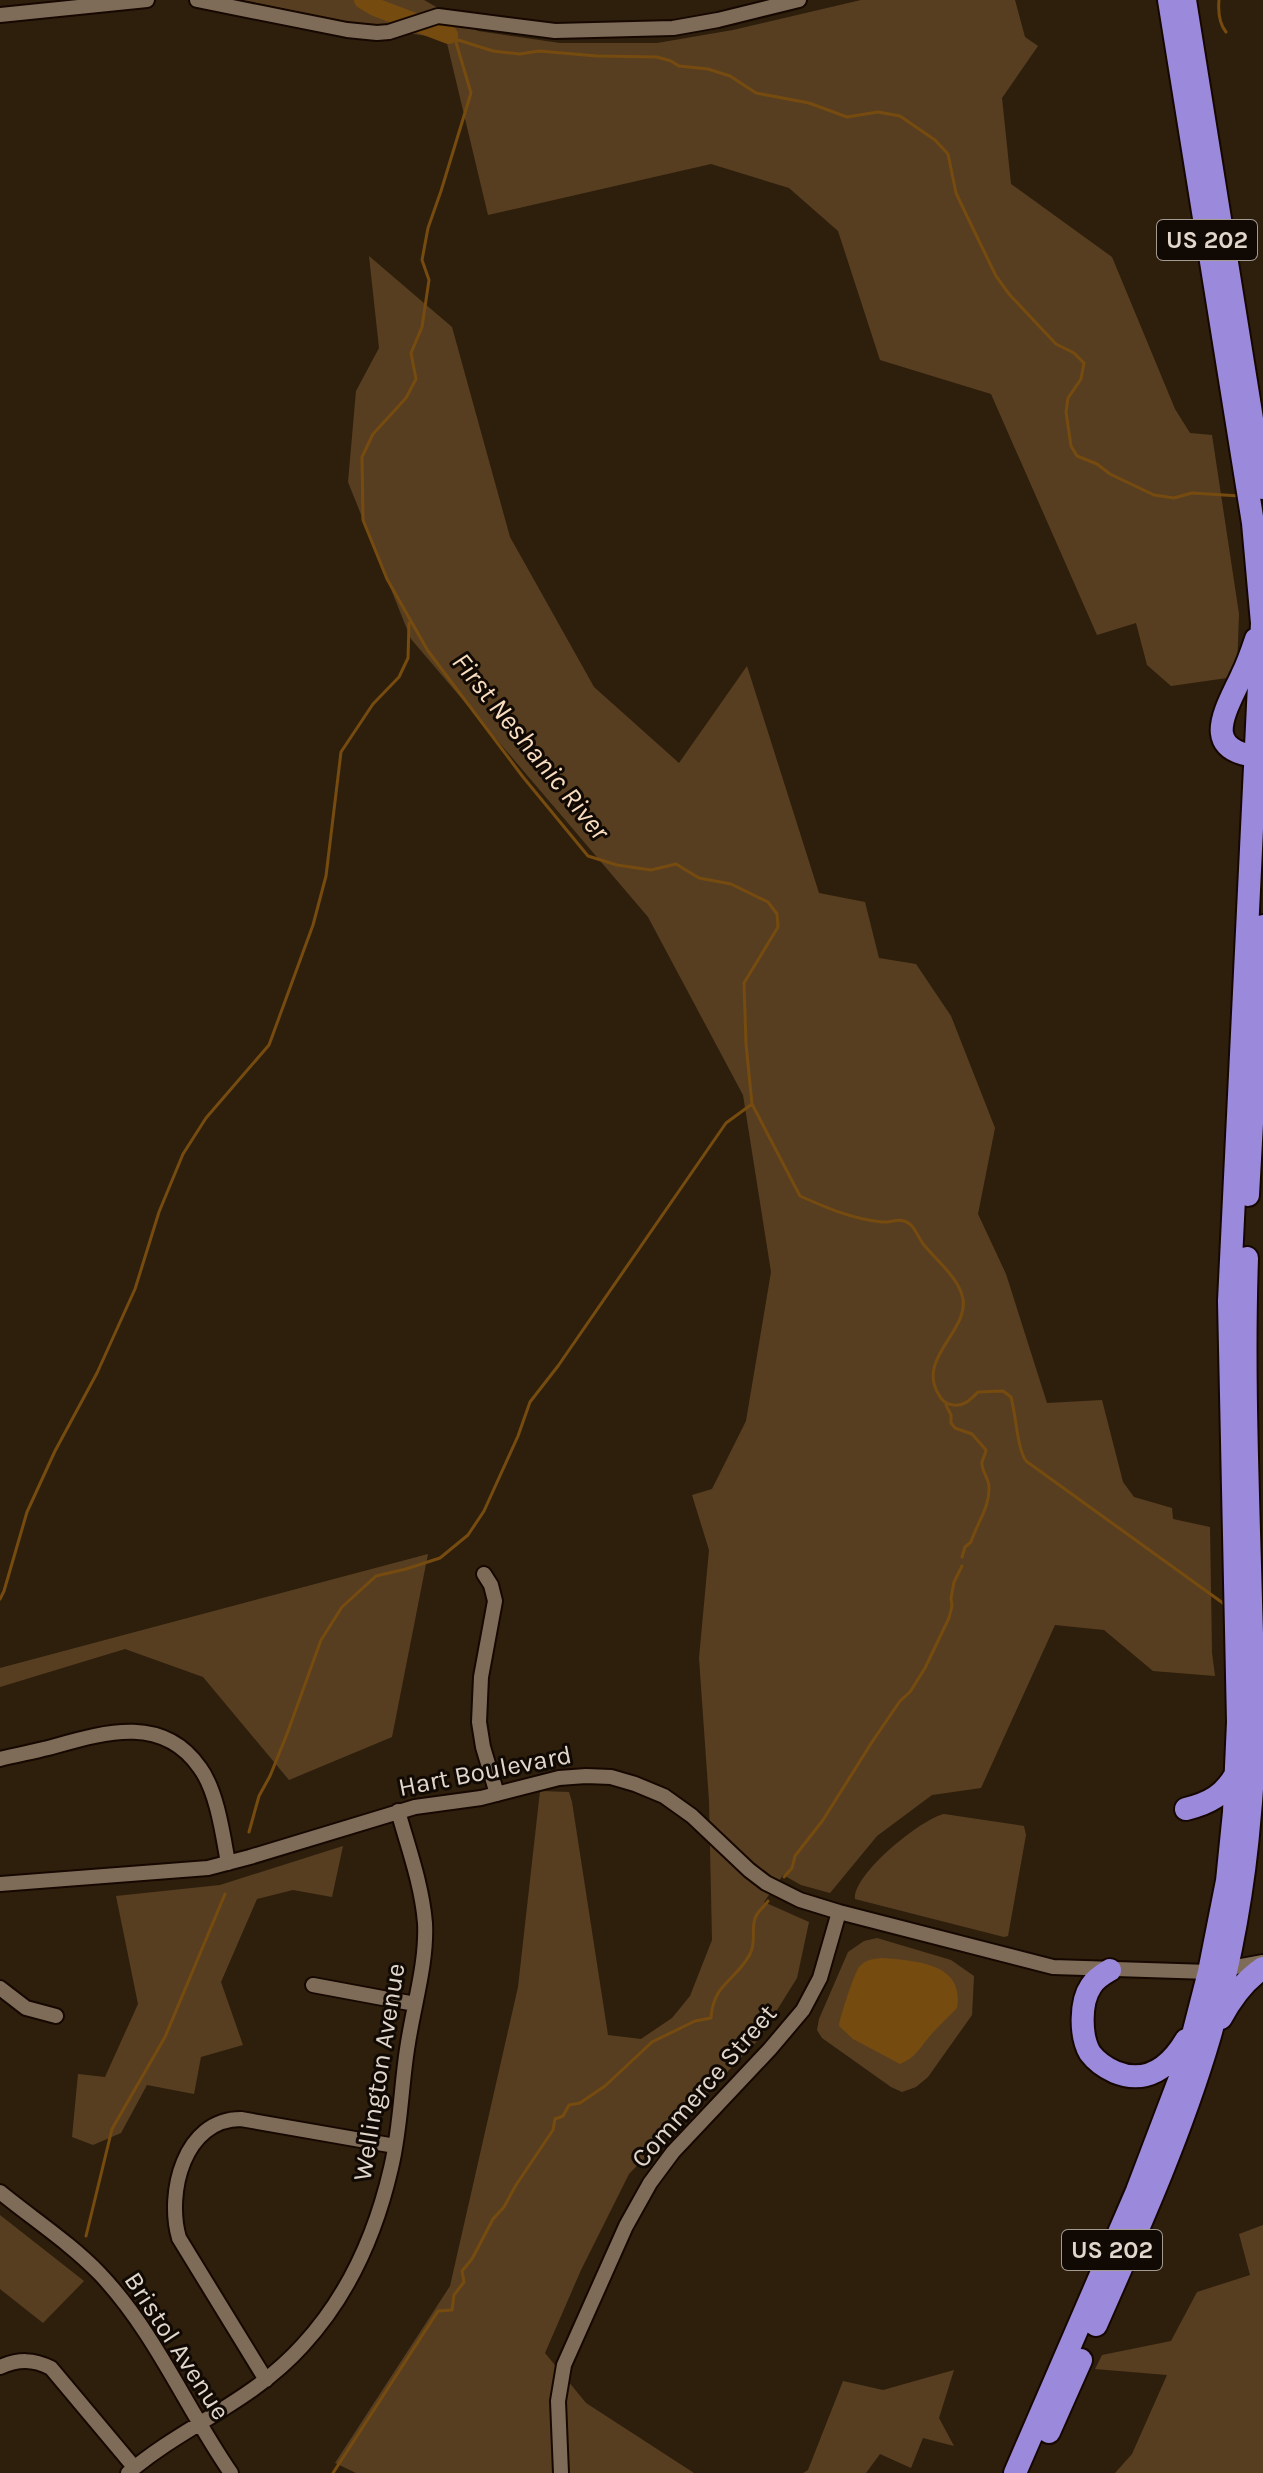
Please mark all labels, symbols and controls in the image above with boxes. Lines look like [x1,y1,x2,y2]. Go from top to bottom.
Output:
road number: US 202 [1157,220,1257,260]
water label: First Neshanic River [445,646,618,848]
street label: Hart Boulevard [396,1739,574,1803]
street label: Wellington Avenue [346,1961,412,2183]
street label: Commerce Street [625,1998,783,2174]
road number: US 202 [1062,2230,1162,2270]
street label: Bristol Avenue [118,2266,236,2426]

